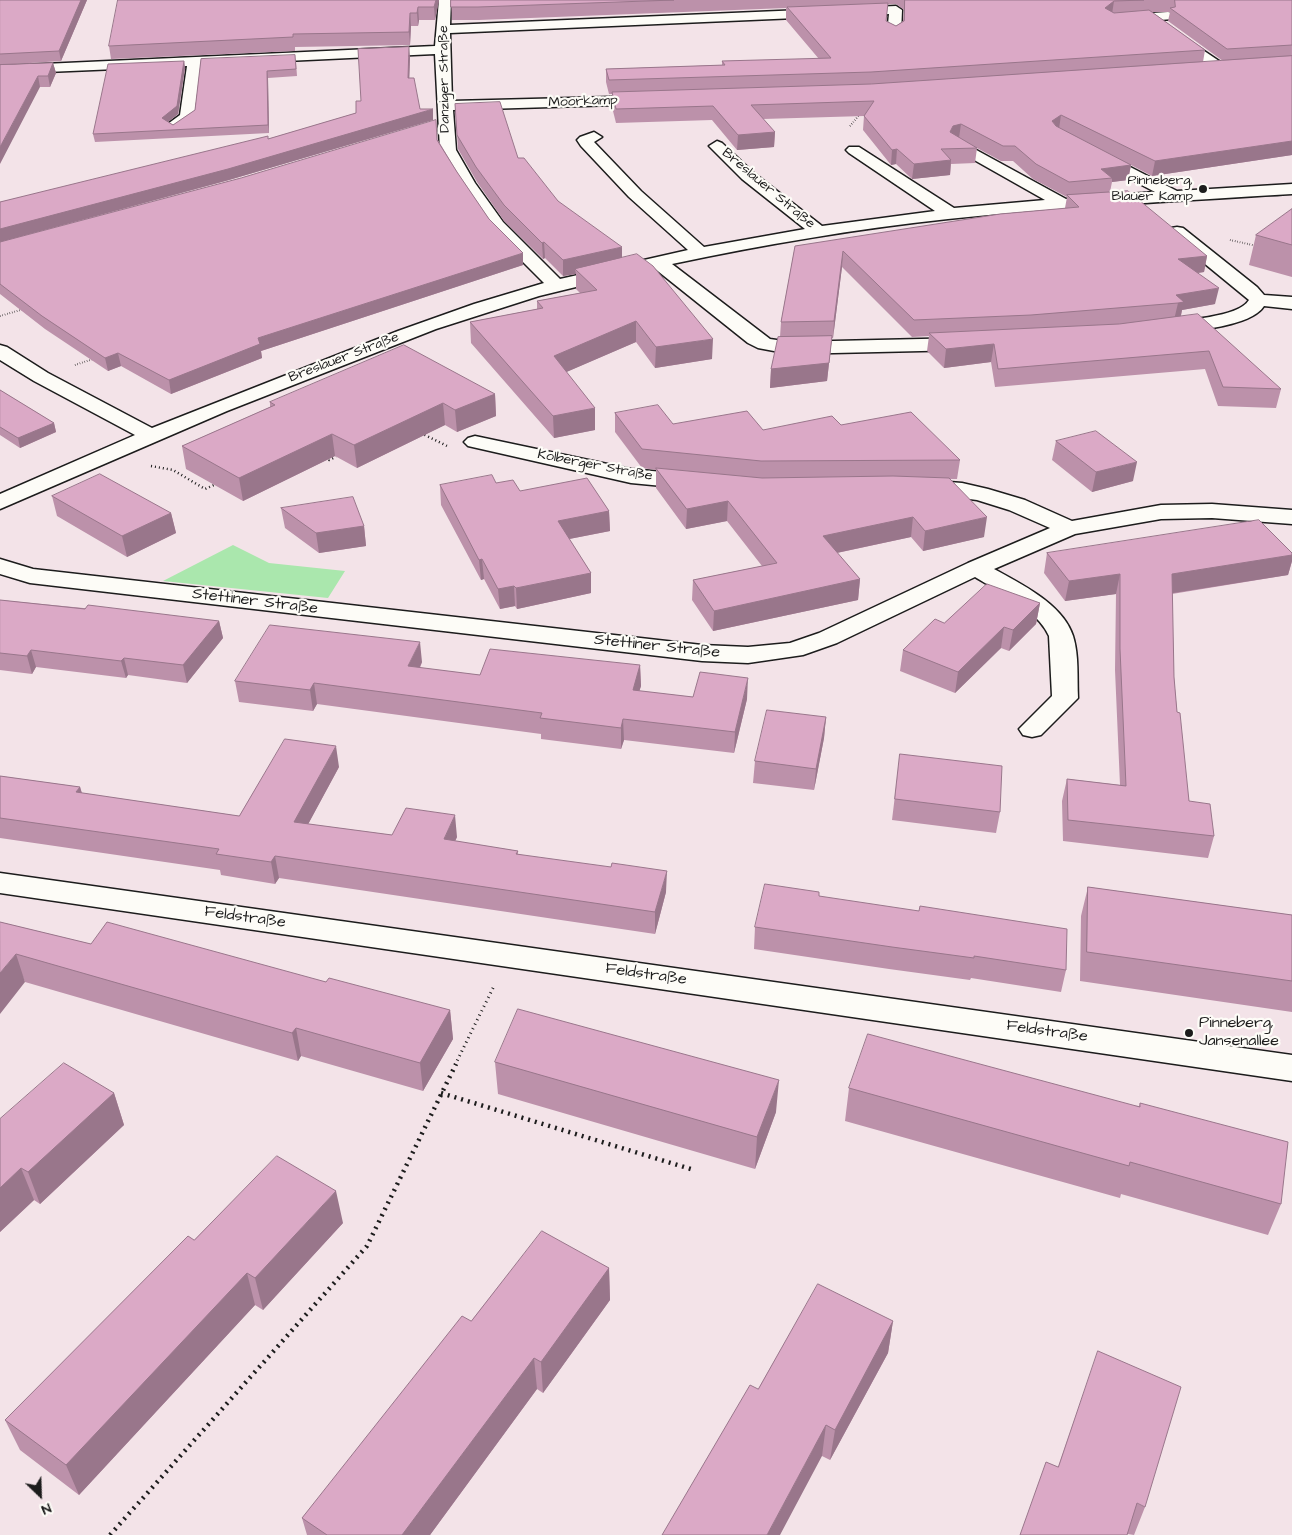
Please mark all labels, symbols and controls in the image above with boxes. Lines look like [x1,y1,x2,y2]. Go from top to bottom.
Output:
street label: Danziger Straße [436,25,454,133]
street label: Moorkamp [548,92,618,112]
street label: Breslauer Straße [718,145,818,233]
place label: Pinneberg, Blauer Kamp [1111,173,1193,206]
marker: Pinneberg, Blauer Kamp [1197,183,1209,195]
street label: Breslauer Straße [287,329,401,387]
street label: Kolberger Straße [536,447,654,485]
street label: Stettiner Straße [191,585,319,619]
street label: Stettiner Straße [593,631,721,663]
street label: Feldstraße [203,903,287,933]
street label: Feldstraße [604,960,688,990]
place label: Pinneberg, Jansenallee [1199,1014,1279,1052]
street label: Feldstraße [1005,1017,1089,1047]
marker: Pinneberg, Jansenallee [1183,1027,1195,1039]
north arrow [15,1470,65,1520]
text: N [38,1498,54,1520]

